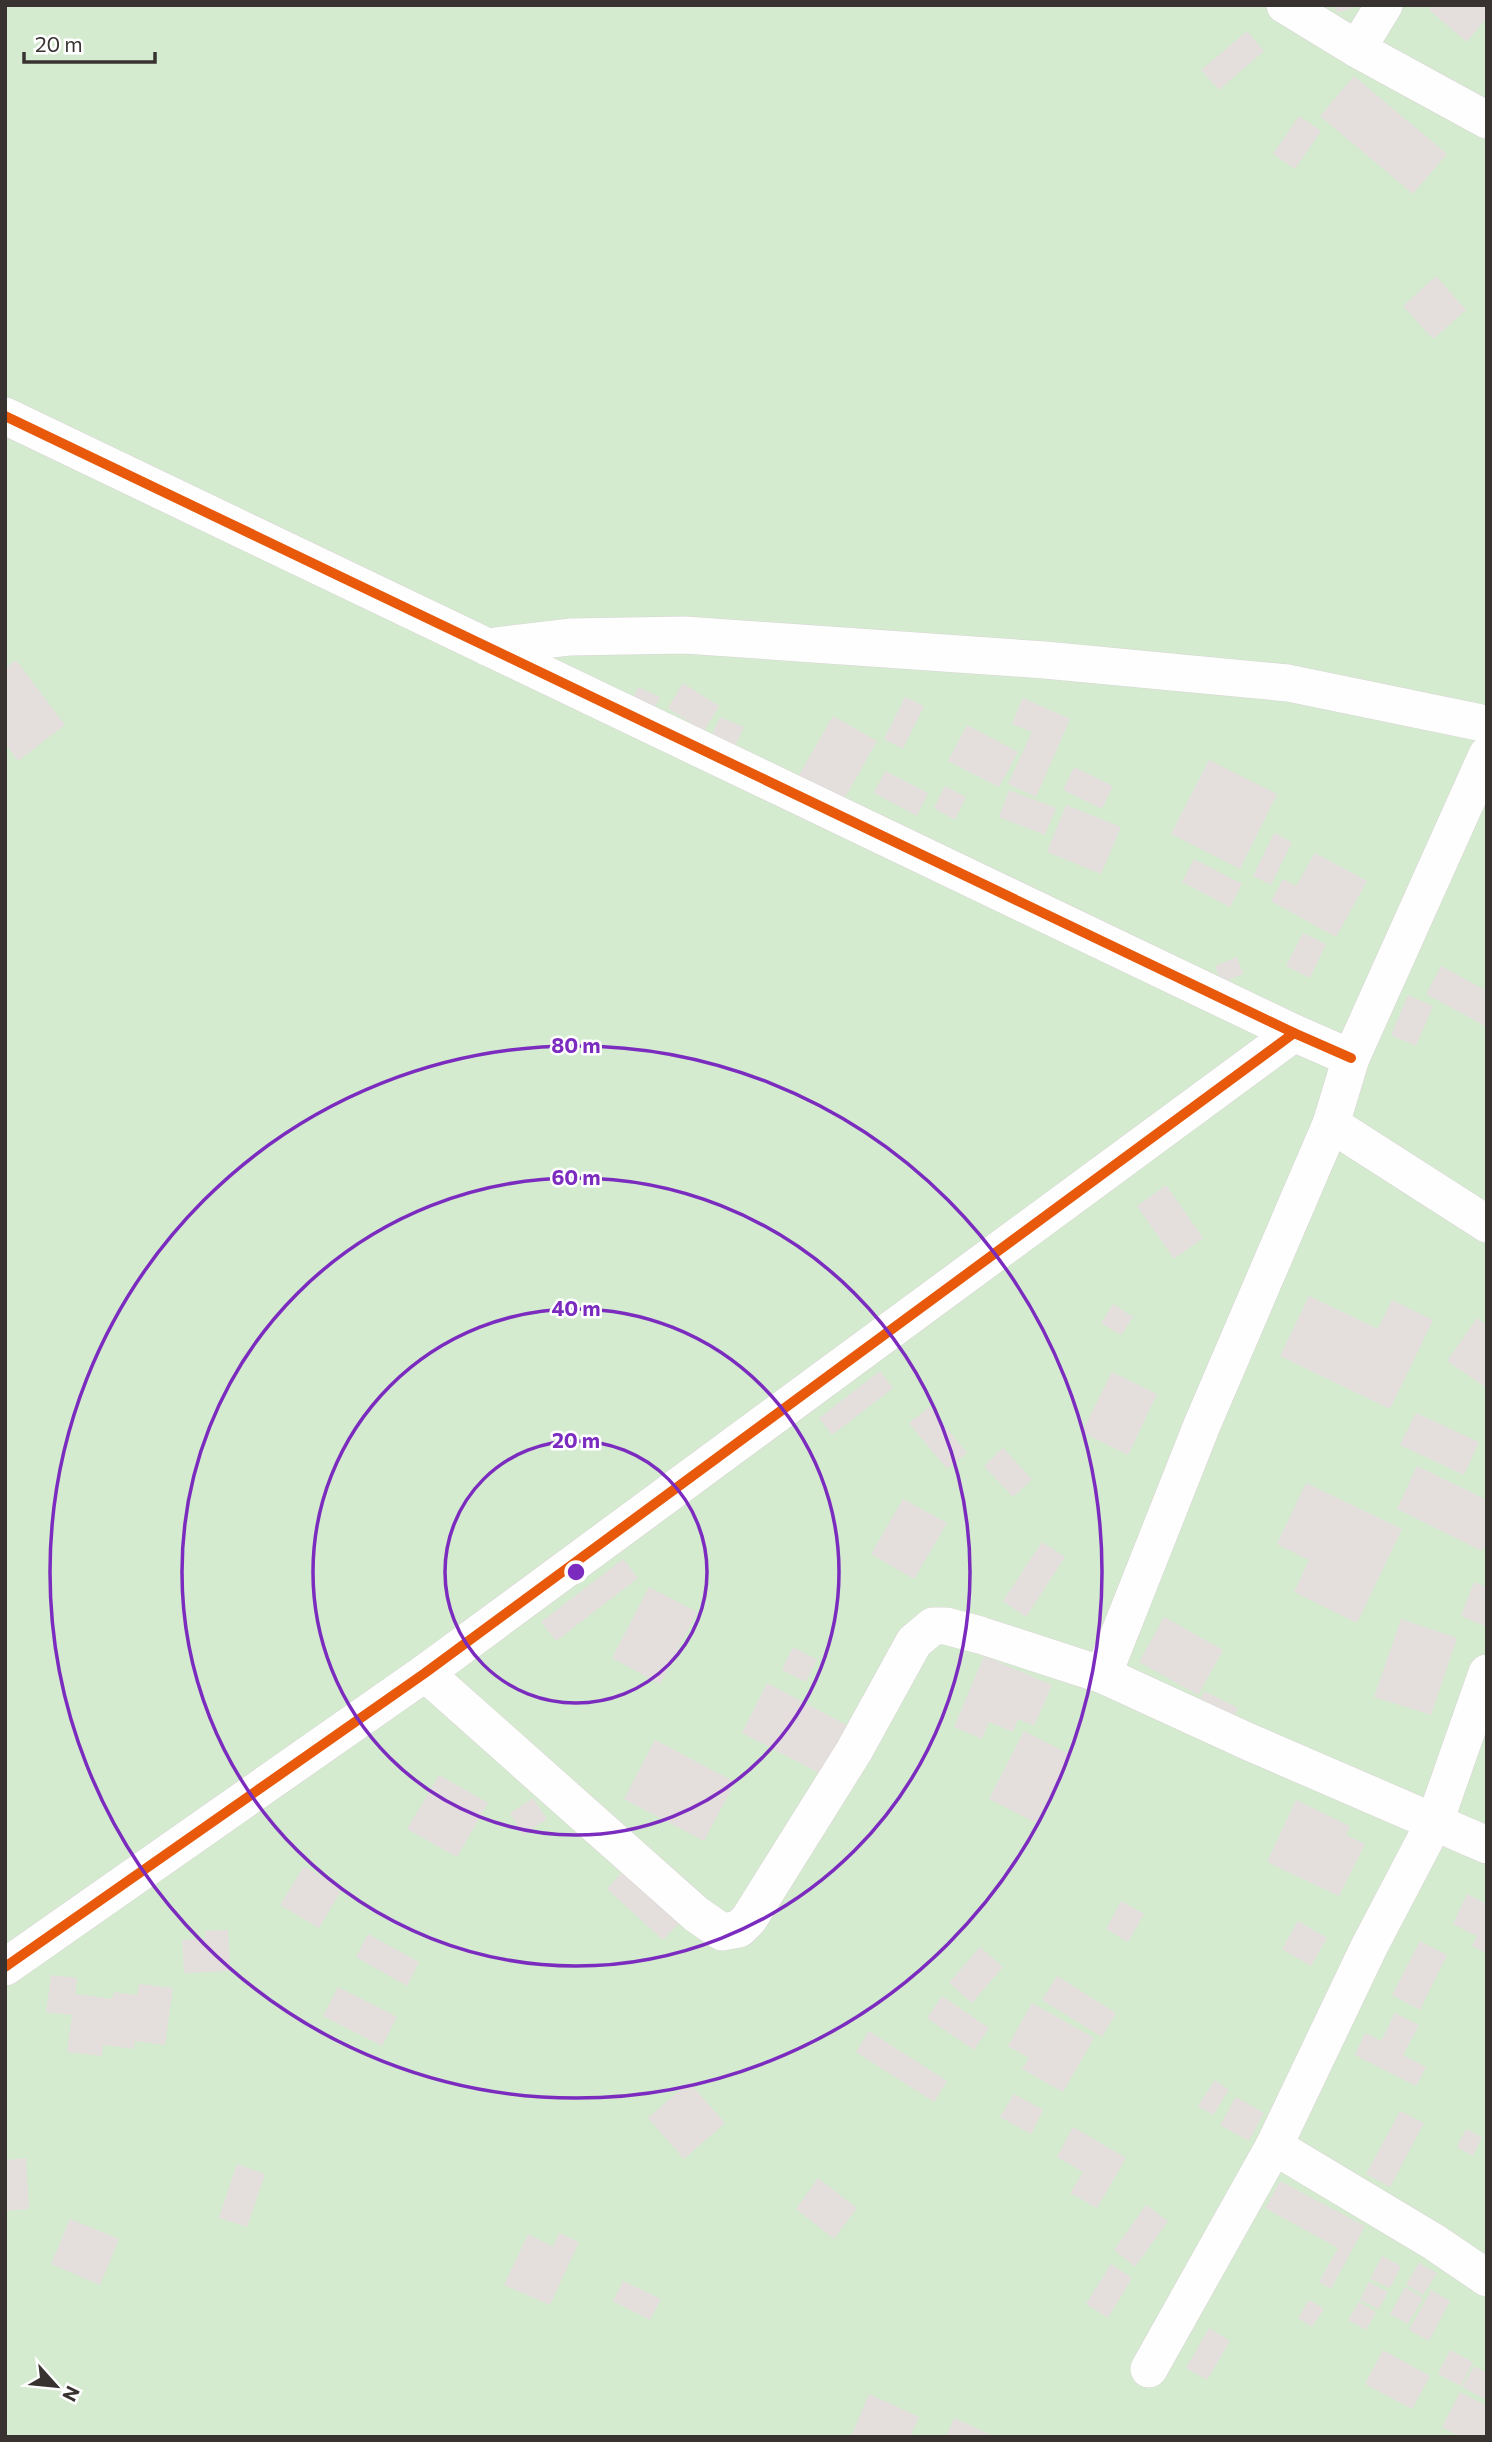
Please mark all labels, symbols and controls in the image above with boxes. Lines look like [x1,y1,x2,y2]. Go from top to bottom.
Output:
scale bar [24,21,156,65]
text: 20 m [35,31,83,56]
text: 80 m [551,1032,601,1057]
text: 60 m [551,1164,601,1189]
text: 40 m [551,1295,601,1320]
text: 20 m [552,1427,600,1452]
centre of rings [564,1560,588,1584]
north arrow [21,2351,91,2421]
text: N [58,2382,85,2406]

